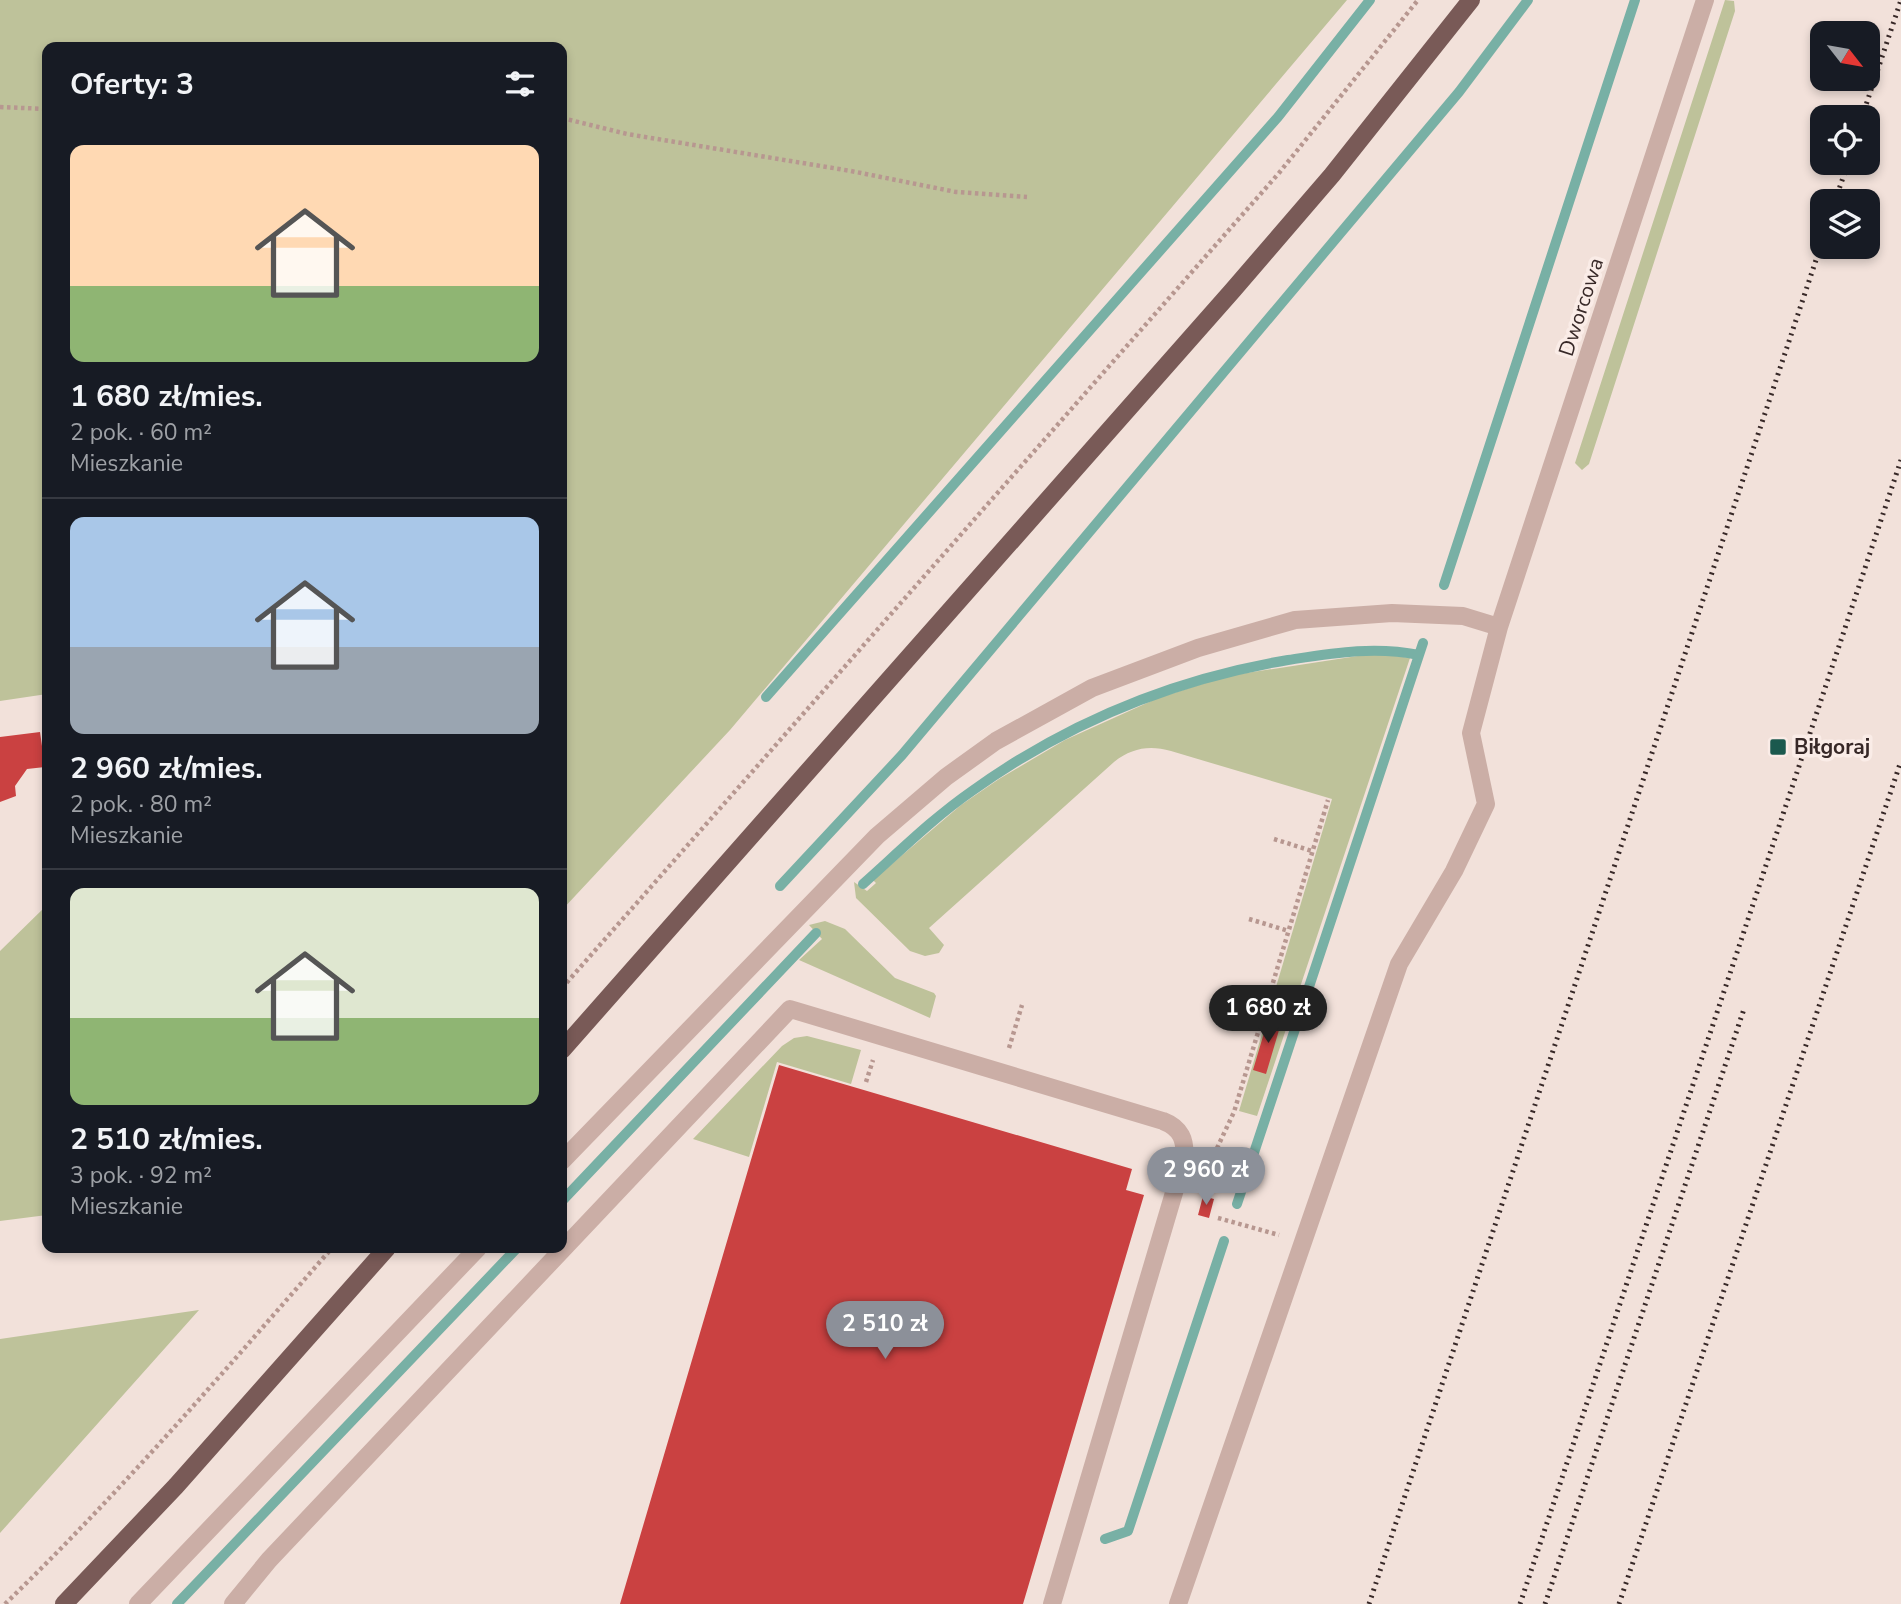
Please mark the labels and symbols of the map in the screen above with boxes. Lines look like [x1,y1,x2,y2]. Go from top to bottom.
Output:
north arrow [1810,21,1880,91]
street label: Dworcowa [1552,254,1610,360]
place label: Biłgoraj [1794,733,1870,761]
marker: Biłgoraj [1768,737,1788,757]
pin: 1 680 zł [1196,986,1340,1045]
pin: 2 960 zł [1134,1148,1278,1207]
pin: 2 510 zł [813,1302,957,1361]

